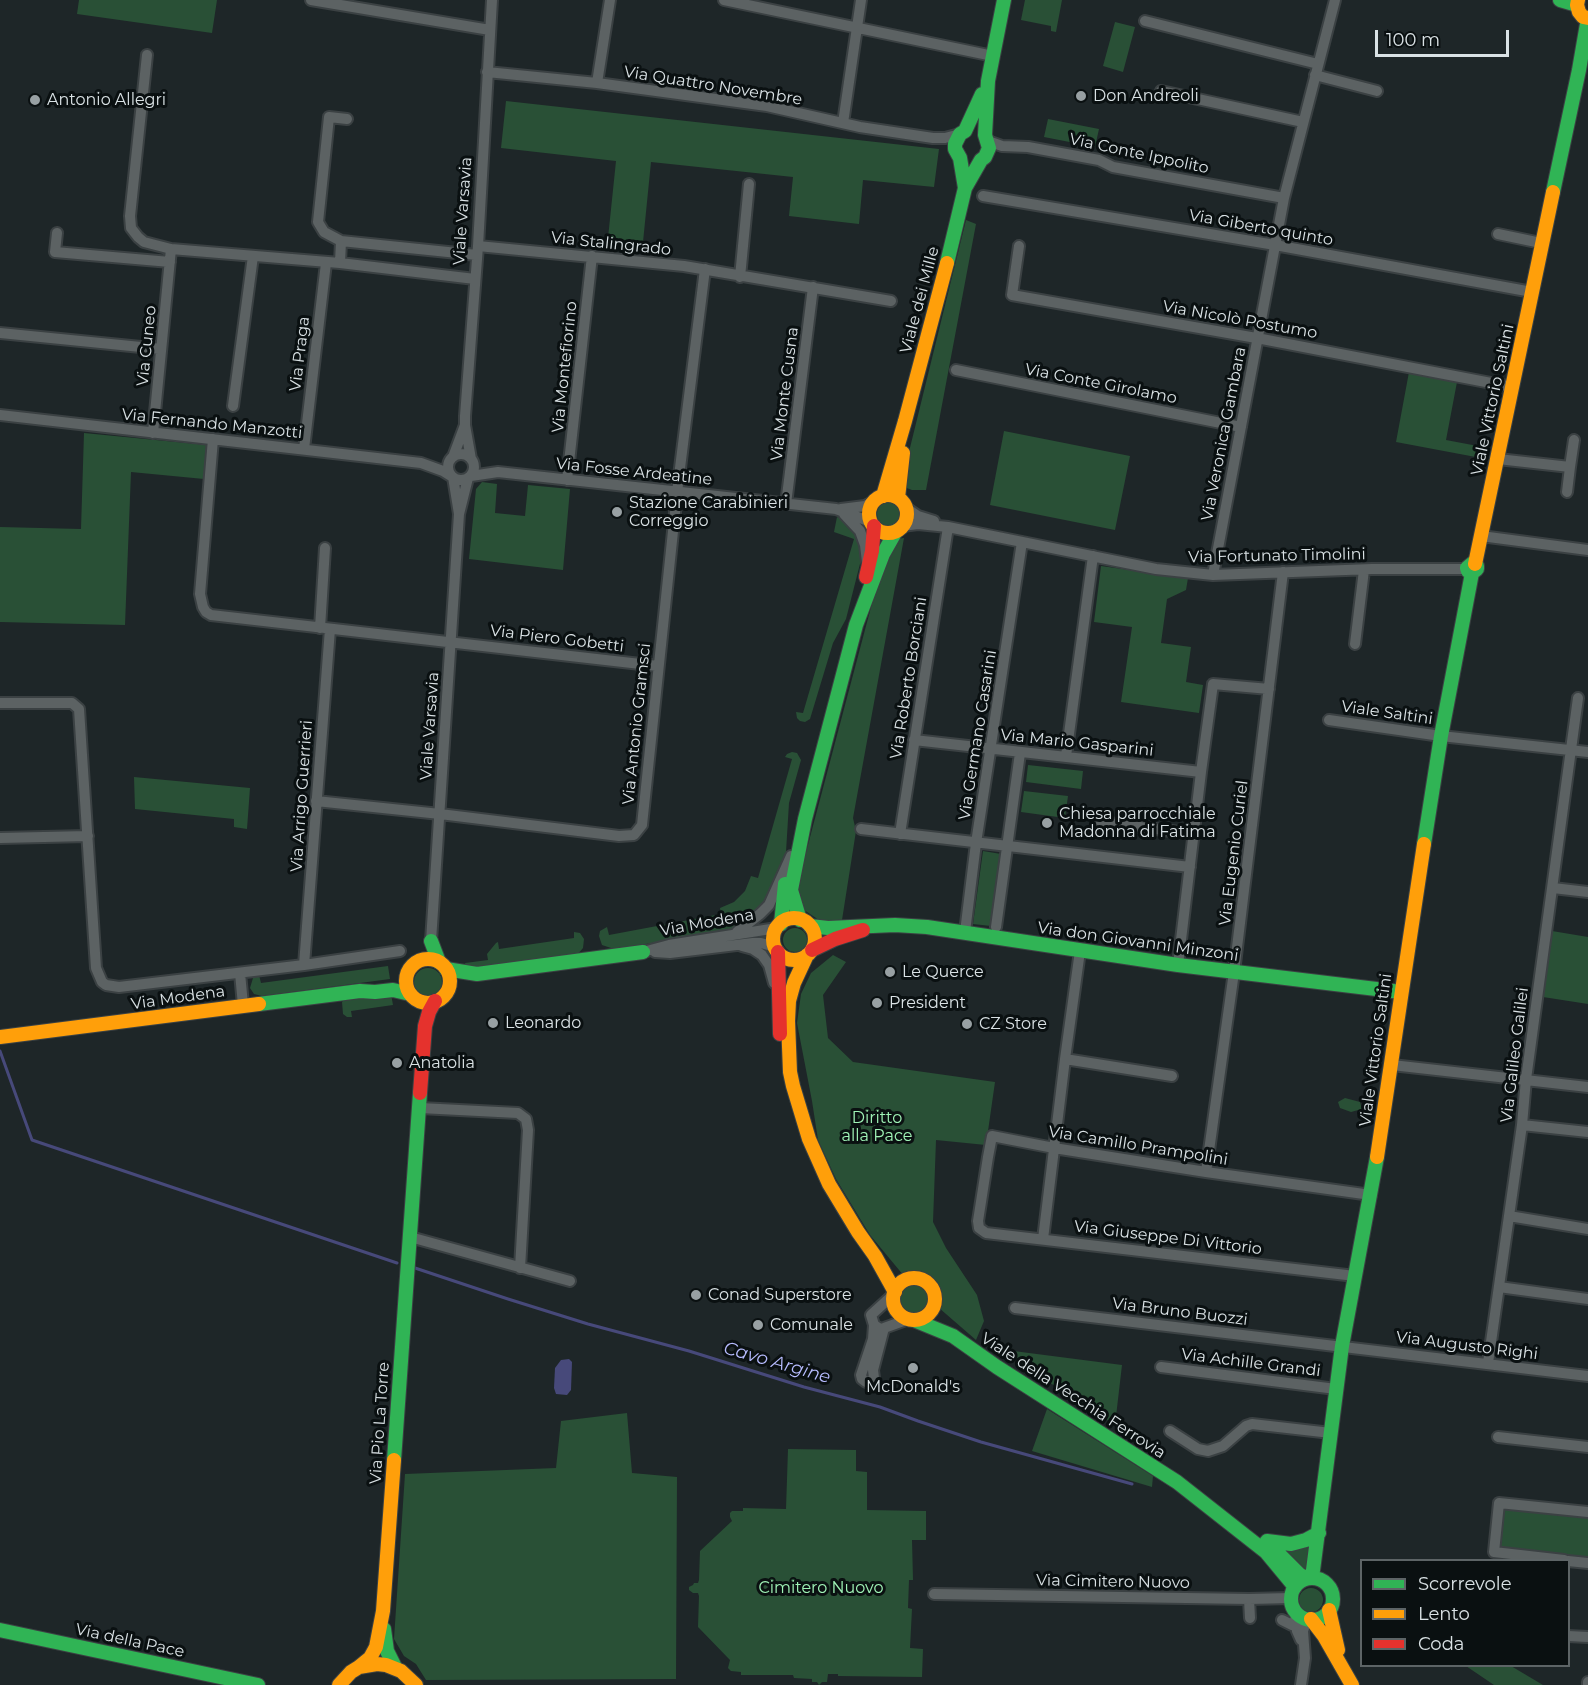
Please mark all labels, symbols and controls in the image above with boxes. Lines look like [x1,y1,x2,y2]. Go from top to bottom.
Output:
scale bar [1378,18,1512,56]
text: 100 m [1386,29,1440,51]
street label: Via Quattro Novembre [622,62,804,110]
place label: Don Andreoli [1093,86,1199,106]
marker: Don Andreoli [1074,89,1088,103]
place label: Antonio Allegri [47,90,166,110]
marker: Antonio Allegri [28,93,42,107]
street label: Via Conte Ippolito [1068,130,1210,178]
street label: Viale Varsavia [450,156,476,266]
street label: Via Giberto quinto [1187,206,1335,250]
street label: Via Stalingrado [550,228,672,260]
street label: Viale dei Mille [897,245,943,355]
street label: Via Nicolò Postumo [1161,297,1319,343]
street label: Via Montefiorino [549,300,581,434]
street label: Via Cuneo [133,305,161,387]
street label: Via Praga [286,315,314,393]
street label: Viale Vittorio Saltini [1468,322,1518,478]
street label: Via Monte Cusna [767,326,803,462]
street label: Via Veronica Gambara [1198,345,1250,523]
street label: Via Conte Girolamo [1023,360,1179,408]
street label: Via Fernando Manzotti [121,405,303,443]
street label: Via Fosse Ardeatine [555,454,713,490]
place label: Stazione Carabinieri Correggio [629,493,788,531]
marker: Stazione Carabinieri Correggio [610,505,624,519]
street label: Via Fortunato Timolini [1188,545,1366,567]
street label: Via Roberto Borciani [887,595,931,761]
street label: Via Piero Gobetti [489,621,625,657]
street label: Via Antonio Gramsci [619,642,655,806]
street label: Via Germano Casarini [955,648,1001,822]
street label: Viale Varsavia [417,671,443,781]
street label: Viale Saltini [1340,697,1434,729]
street label: Via Arrigo Guerrieri [287,719,317,873]
street label: Via Mario Gasparini [999,725,1155,761]
street label: Via Eugenio Curiel [1216,779,1252,927]
place label: Chiesa parrocchiale Madonna di Fatima [1059,804,1216,842]
marker: Chiesa parrocchiale Madonna di Fatima [1040,816,1054,830]
street label: Via Modena [659,905,755,941]
street label: Via don Giovanni Minzoni [1036,918,1240,966]
place label: Le Querce [902,962,984,982]
marker: Le Querce [883,965,897,979]
street label: Viale Vittorio Saltini [1356,972,1396,1128]
street label: Via Modena [130,982,226,1014]
street label: Via Galileo Galilei [1497,986,1533,1124]
place label: President [889,993,966,1013]
marker: President [870,996,884,1010]
place label: Leonardo [505,1013,581,1033]
place label: CZ Store [979,1014,1047,1034]
marker: Leonardo [486,1016,500,1030]
marker: CZ Store [960,1017,974,1031]
place label: Anatolia [409,1053,475,1073]
marker: Anatolia [390,1056,404,1070]
park label: Diritto alla Pace [842,1108,912,1146]
street label: Via Camillo Prampolini [1047,1122,1229,1170]
street label: Via Giuseppe Di Vittorio [1073,1217,1263,1259]
place label: Conad Superstore [708,1285,852,1305]
marker: Conad Superstore [689,1288,703,1302]
street label: Via Bruno Buozzi [1111,1294,1249,1330]
place label: Comunale [770,1315,853,1335]
marker: Comunale [751,1318,765,1332]
street label: Via Augusto Righi [1395,1328,1539,1364]
street label: Viale della Vecchia Ferrovia [977,1329,1169,1463]
water label: Cavo Argine [721,1337,833,1389]
street label: Via Achille Grandi [1180,1345,1322,1381]
street label: Via Pio La Torre [366,1361,394,1485]
marker: McDonald's [906,1361,920,1375]
place label: McDonald's [866,1377,960,1397]
legend [1360,1559,1570,1667]
street label: Via Cimitero Nuovo [1036,1571,1190,1593]
text: Scorrevole [1418,1573,1512,1595]
park label: Cimitero Nuovo [758,1578,884,1598]
text: Lento [1418,1603,1470,1625]
street label: Via della Pace [74,1620,186,1662]
text: Coda [1418,1633,1464,1655]

